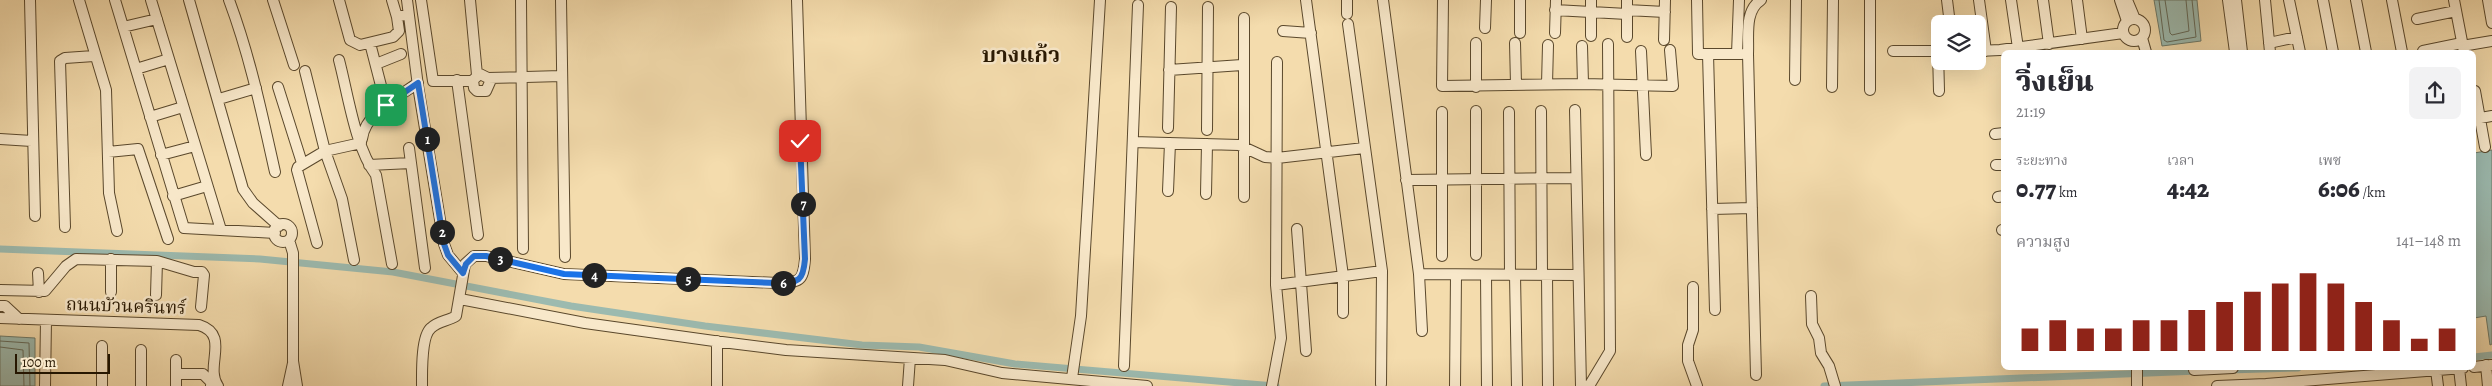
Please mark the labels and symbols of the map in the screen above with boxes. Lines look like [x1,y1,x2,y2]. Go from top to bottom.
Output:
district label: บางแก้ว [982,40,1060,70]
pin [365,84,407,126]
pin [779,120,821,162]
pin: 1 [414,126,440,152]
pin: 7 [790,192,816,216]
pin: 2 [430,220,454,244]
pin: 3 [488,246,512,272]
pin: 4 [582,262,606,288]
pin: 5 [676,266,700,292]
pin: 6 [770,270,796,296]
street label: ถนนบัวนครินทร์ [66,292,187,320]
scale bar [15,351,110,374]

